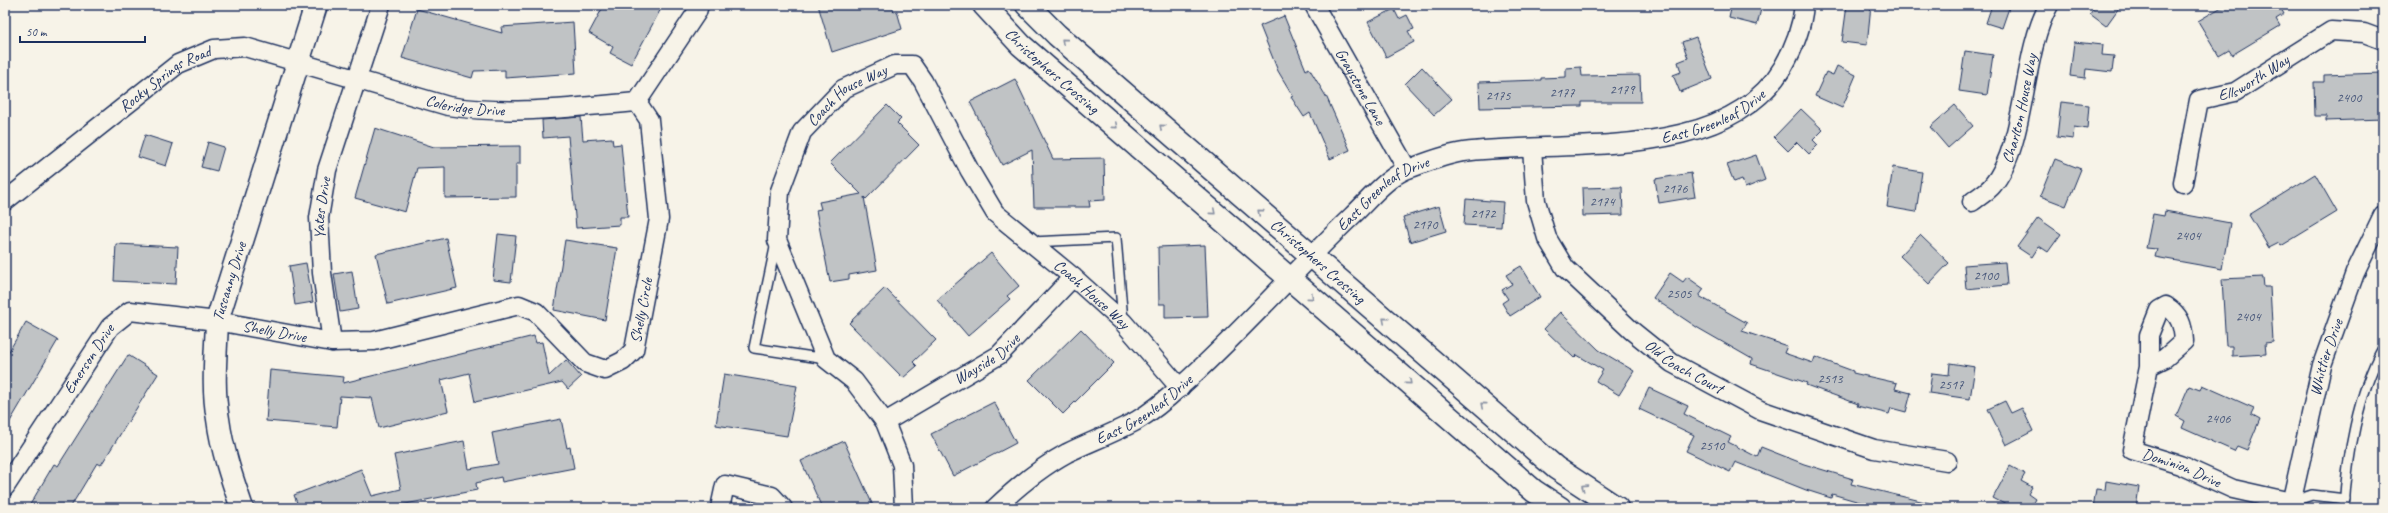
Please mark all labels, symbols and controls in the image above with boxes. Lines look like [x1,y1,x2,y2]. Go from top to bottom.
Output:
scale bar [20,18,145,44]
text: 50 m [26,24,48,40]
street label: Christophers Crossing [1001,24,1104,119]
one-way arrow [1061,39,1068,46]
street label: Rocky Springs Road [115,40,216,117]
street label: Graystone Lane [1331,45,1391,130]
street label: Ellsworth Way [2216,49,2294,105]
street label: Charlton House Way [1997,50,2042,166]
street label: Coach House Way [803,60,891,131]
house number: 2179 [1609,81,1636,98]
house number: 2177 [1549,84,1575,101]
street label: East Greenleaf Drive [1660,84,1771,148]
house number: 2175 [1485,87,1511,104]
house number: 2400 [2336,89,2363,106]
street label: Coleridge Drive [423,90,506,121]
one-way arrow [1110,122,1118,129]
one-way arrow [1159,124,1166,131]
street label: East Greenleaf Drive [1332,152,1433,235]
street label: Yates Drive [309,174,336,239]
house number: 2176 [1662,180,1688,197]
house number: 2174 [1589,193,1616,210]
house number: 2172 [1470,205,1497,222]
one-way arrow [1208,207,1216,214]
one-way arrow [1257,209,1265,217]
street label: Christophers Crossing [1266,215,1371,309]
house number: 2170 [1412,216,1439,233]
house number: 2404 [2175,227,2202,244]
street label: Tuscanny Drive [208,238,252,323]
street label: Coach House Way [1050,255,1135,334]
house number: 2100 [1973,267,2000,284]
street label: Shelly Circle [626,275,658,345]
house number: 2505 [1666,285,1692,302]
one-way arrow [1307,292,1314,299]
house number: 2404 [2235,308,2262,325]
street label: Whittier Drive [2305,315,2348,398]
street label: Shelly Drive [241,316,310,347]
one-way arrow [1382,318,1390,325]
street label: Emerson Drive [59,319,120,398]
street label: Wayside Drive [950,328,1025,389]
street label: Old Coach Court [1641,335,1729,400]
street label: East Greenleaf Drive [1093,369,1198,449]
house number: 2513 [1817,370,1844,387]
house number: 2517 [1938,376,1964,393]
one-way arrow [1405,378,1412,385]
one-way arrow [1481,403,1488,410]
house number: 2406 [2205,410,2231,427]
house number: 2510 [1699,437,1726,454]
street label: Dominion Drive [2140,444,2226,493]
one-way arrow [1582,485,1589,492]

